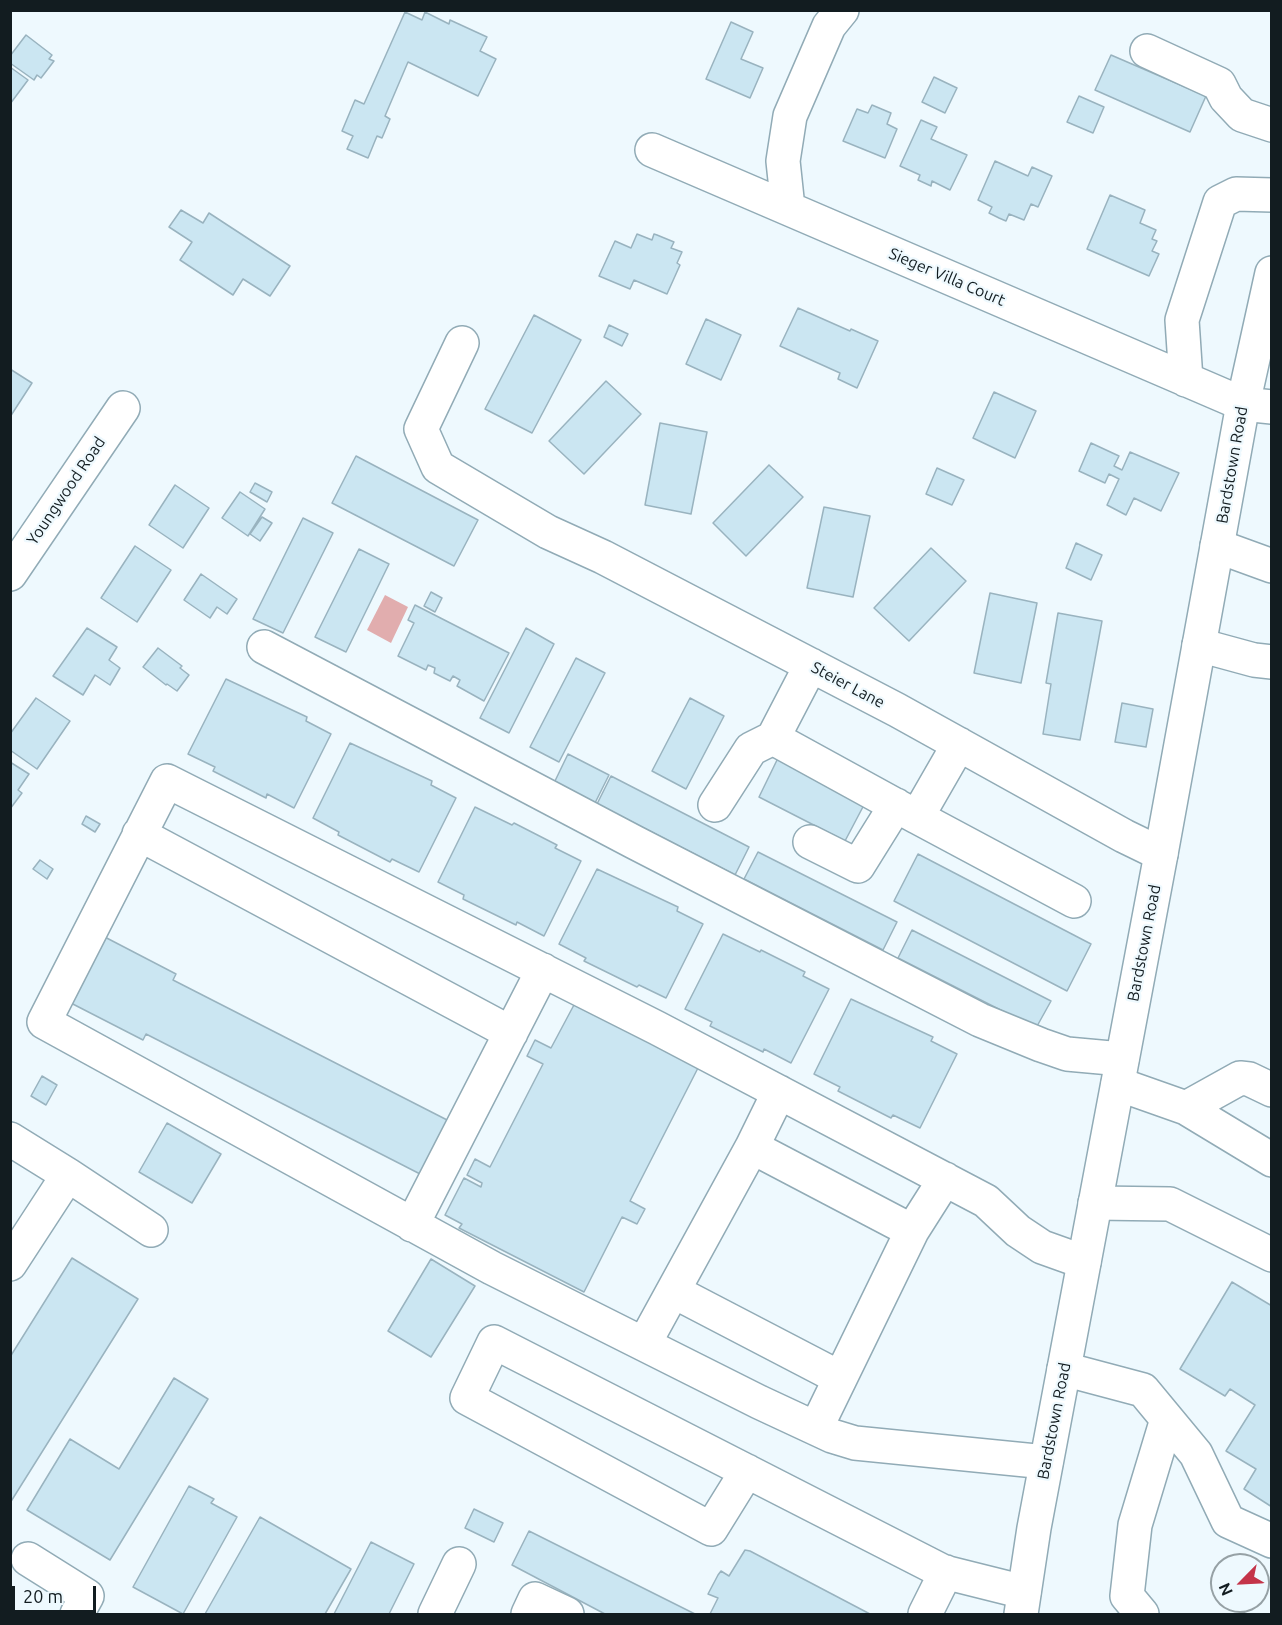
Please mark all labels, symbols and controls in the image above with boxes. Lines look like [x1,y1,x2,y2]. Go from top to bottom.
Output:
street label: Sieger Villa Court [886,244,1008,310]
street label: Bardstown Road [1212,405,1252,525]
street label: Youngwood Road [23,433,109,549]
street label: Steier Lane [808,658,888,712]
street label: Bardstown Road [1123,883,1165,1003]
street label: Bardstown Road [1033,1361,1075,1481]
north arrow [1210,1553,1270,1613]
scale bar [15,1574,99,1612]
text: N [1215,1580,1236,1599]
text: 20 m [23,1586,63,1606]

